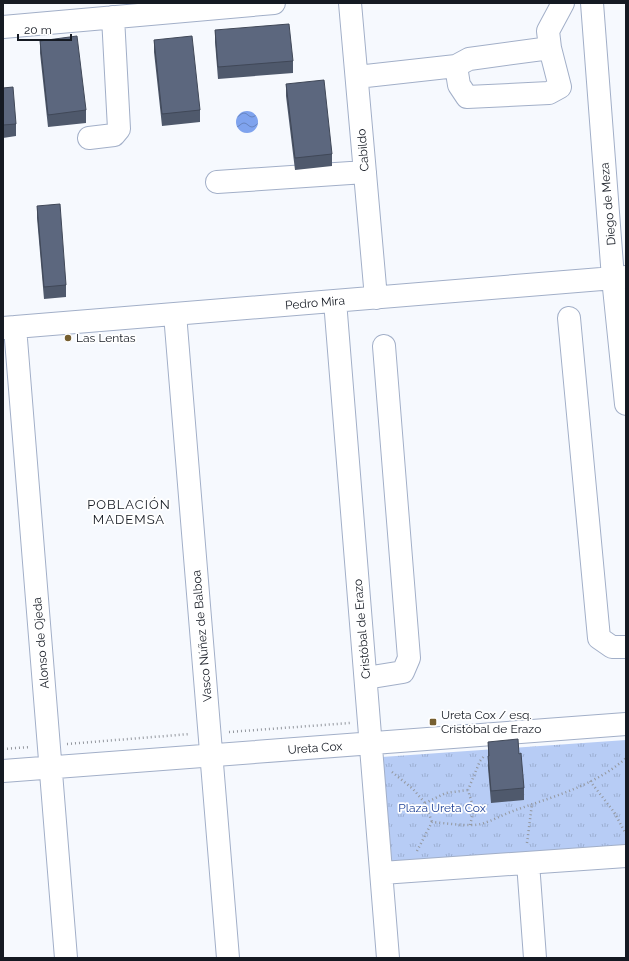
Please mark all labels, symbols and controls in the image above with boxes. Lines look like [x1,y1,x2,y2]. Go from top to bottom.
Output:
scale bar [18,16,71,42]
text: 20 m [24,23,52,37]
street label: Cabildo [354,128,372,172]
street label: Diego de Meza [597,162,619,246]
street label: Pedro Mira [285,293,345,313]
place label: Las Lentas [76,331,136,345]
marker: Las Lentas [63,333,73,343]
district label: POBLACIÓN MADEMSA [87,497,171,527]
street label: Vasco Núñez de Balboa [189,569,215,703]
street label: Cristóbal de Erazo [351,578,373,680]
street label: Alonso de Ojeda [30,597,52,689]
place label: Ureta Cox / esq. Cristóbal de Erazo [441,708,541,736]
marker: Ureta Cox / esq. Cristóbal de Erazo [428,717,438,727]
street label: Ureta Cox [287,739,343,757]
park label: Plaza Ureta Cox [398,801,486,815]

